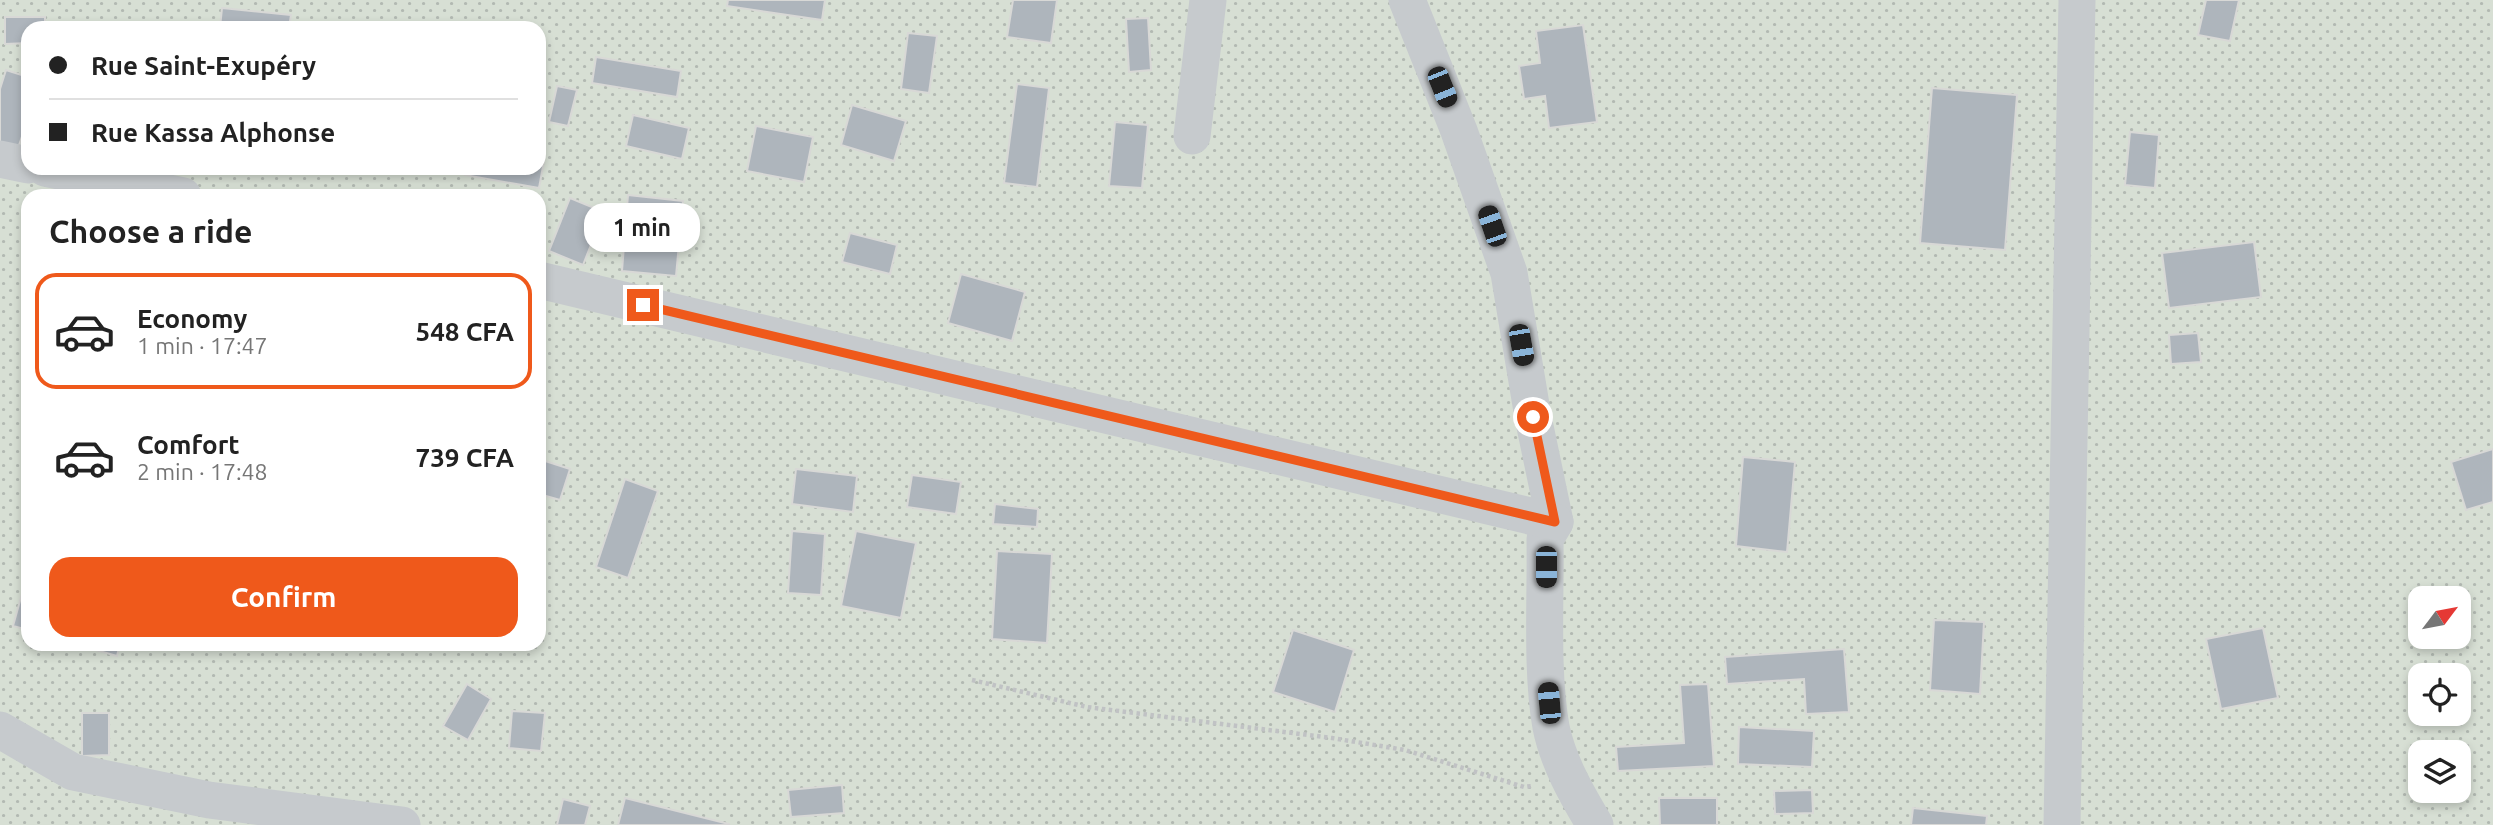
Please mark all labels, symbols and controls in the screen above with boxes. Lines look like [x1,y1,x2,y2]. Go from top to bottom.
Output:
text: Rue Saint-Exupéry [91,51,316,80]
car [1425,64,1460,110]
text: Rue Kassa Alphonse [91,118,335,147]
car [1476,203,1509,249]
callout: 1 min [585,204,701,252]
text: Choose a ride [49,213,252,249]
text: 1 min [613,215,671,240]
route end [627,289,659,321]
icon: car [53,300,116,363]
text: Economy [137,304,247,333]
text: 548 CFA [416,317,514,346]
car [1508,322,1535,368]
text: 1 min · 17:47 [137,333,268,358]
route start [1517,401,1549,433]
icon: car [53,426,116,489]
text: Comfort [137,430,240,459]
text: 739 CFA [416,443,514,472]
text: 2 min · 17:48 [137,459,268,484]
car [1536,546,1557,588]
button: Confirm [49,557,518,637]
north arrow [2408,586,2471,649]
map controls [2408,586,2471,803]
button: locate [2408,663,2471,726]
car [1537,681,1562,725]
button: layers [2408,740,2471,803]

